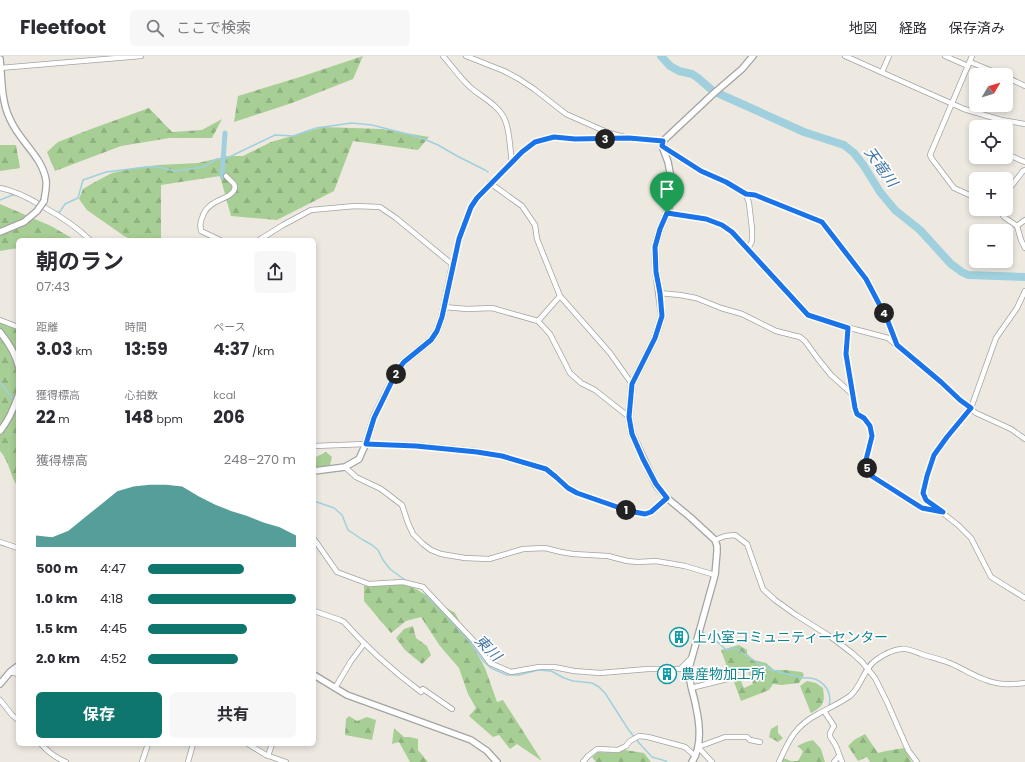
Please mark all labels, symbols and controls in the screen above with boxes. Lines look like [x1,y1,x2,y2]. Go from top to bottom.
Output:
search box [130,10,410,46]
text: Fleetfoot [20,14,106,41]
icon: search [144,17,166,39]
text: ここで検索 [176,17,251,38]
text: 地図 [849,18,877,38]
text: 経路 [899,18,927,38]
text: 保存済み [949,18,1005,38]
north arrow [969,68,1013,112]
map controls [969,68,1013,268]
button: locate [969,120,1013,164]
pin: 3 [595,129,615,149]
text: 3 [602,131,608,147]
water label: 天竜川 [860,142,904,193]
pin [650,172,684,213]
button: + [969,172,1013,216]
icon: arrive [656,178,678,200]
button: − [969,224,1013,268]
text: 朝のラン [36,246,124,277]
button: share [254,251,296,293]
text: 07:43 [36,277,70,296]
pin: 4 [874,303,894,323]
text: 4 [880,305,888,321]
text: 距離 [36,319,58,335]
text: 時間 [125,319,147,335]
text: ペース [213,319,246,335]
text: 3.03 [36,337,72,361]
text: 13:59 [125,337,168,361]
text: 4:37 [213,337,249,361]
text: km [72,343,92,359]
text: /km [249,343,274,359]
pin: 2 [386,364,406,384]
text: 2 [393,366,399,382]
text: 獲得標高 [36,387,80,403]
text: 心拍数 [125,387,158,403]
text: kcal [213,387,236,403]
text: 22 [36,405,55,429]
text: 148 [125,405,154,429]
text: 206 [213,405,245,429]
text: m [55,411,70,427]
text: bpm [154,411,183,427]
text: 248–270 m [224,450,296,469]
text: 獲得標高 [36,451,88,470]
pin: 5 [857,458,877,478]
text: 5 [863,460,871,476]
pin: 1 [616,500,636,520]
text: 1 [624,502,628,518]
text: 500 m [36,559,78,578]
text: 4:47 [100,559,126,578]
text: 1.0 km [36,589,78,608]
text: 4:18 [100,589,123,608]
text: 1.5 km [36,619,78,638]
text: 4:45 [100,619,127,638]
building icon: 上小室コミュニティーセンター [668,626,690,648]
place label: 上小室コミュニティーセンター [693,627,888,647]
water label: 東川 [470,630,508,667]
text: 2.0 km [36,649,80,668]
text: 4:52 [100,649,127,668]
building icon: 農産物加工所 [656,663,678,685]
place label: 農産物加工所 [681,664,765,684]
button: 保存 [36,692,162,738]
button: 共有 [170,692,296,738]

